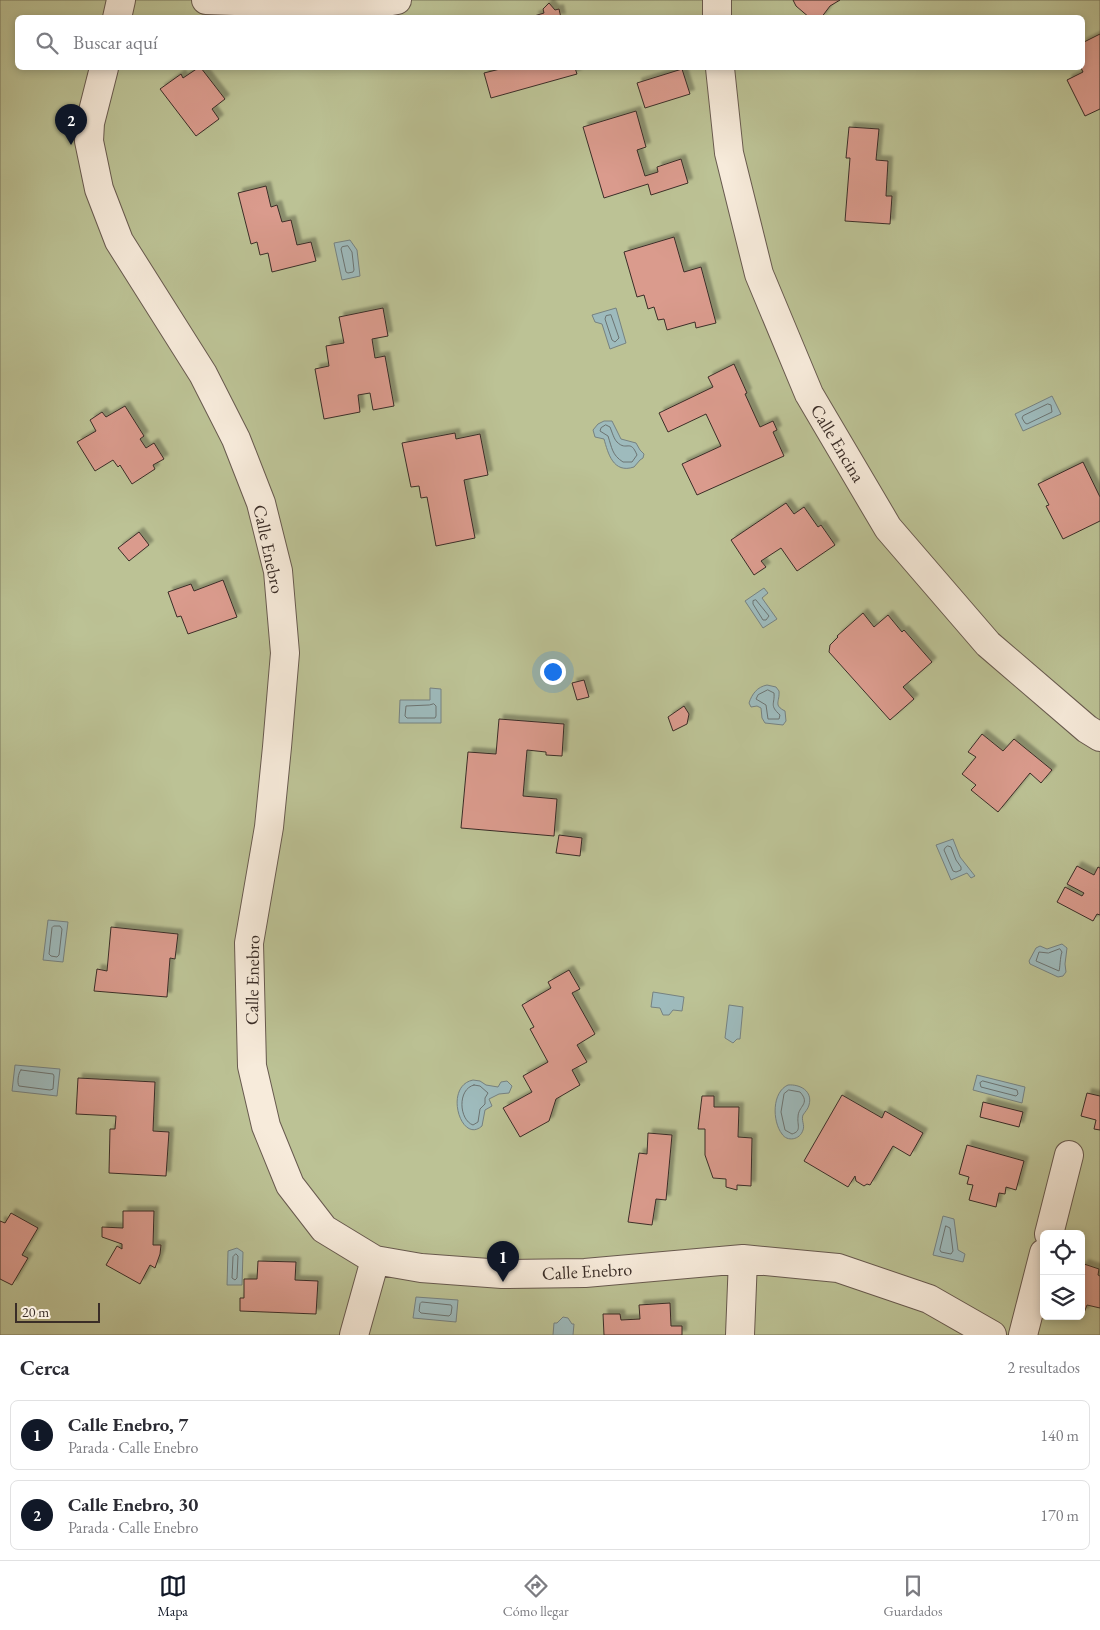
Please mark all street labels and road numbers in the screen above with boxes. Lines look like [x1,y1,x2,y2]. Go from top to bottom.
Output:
street label: Calle Encina [806,400,871,487]
street label: Calle Enebro [248,503,290,596]
street label: Calle Enebro [240,935,264,1025]
street label: Calle Enebro [541,1257,633,1285]

